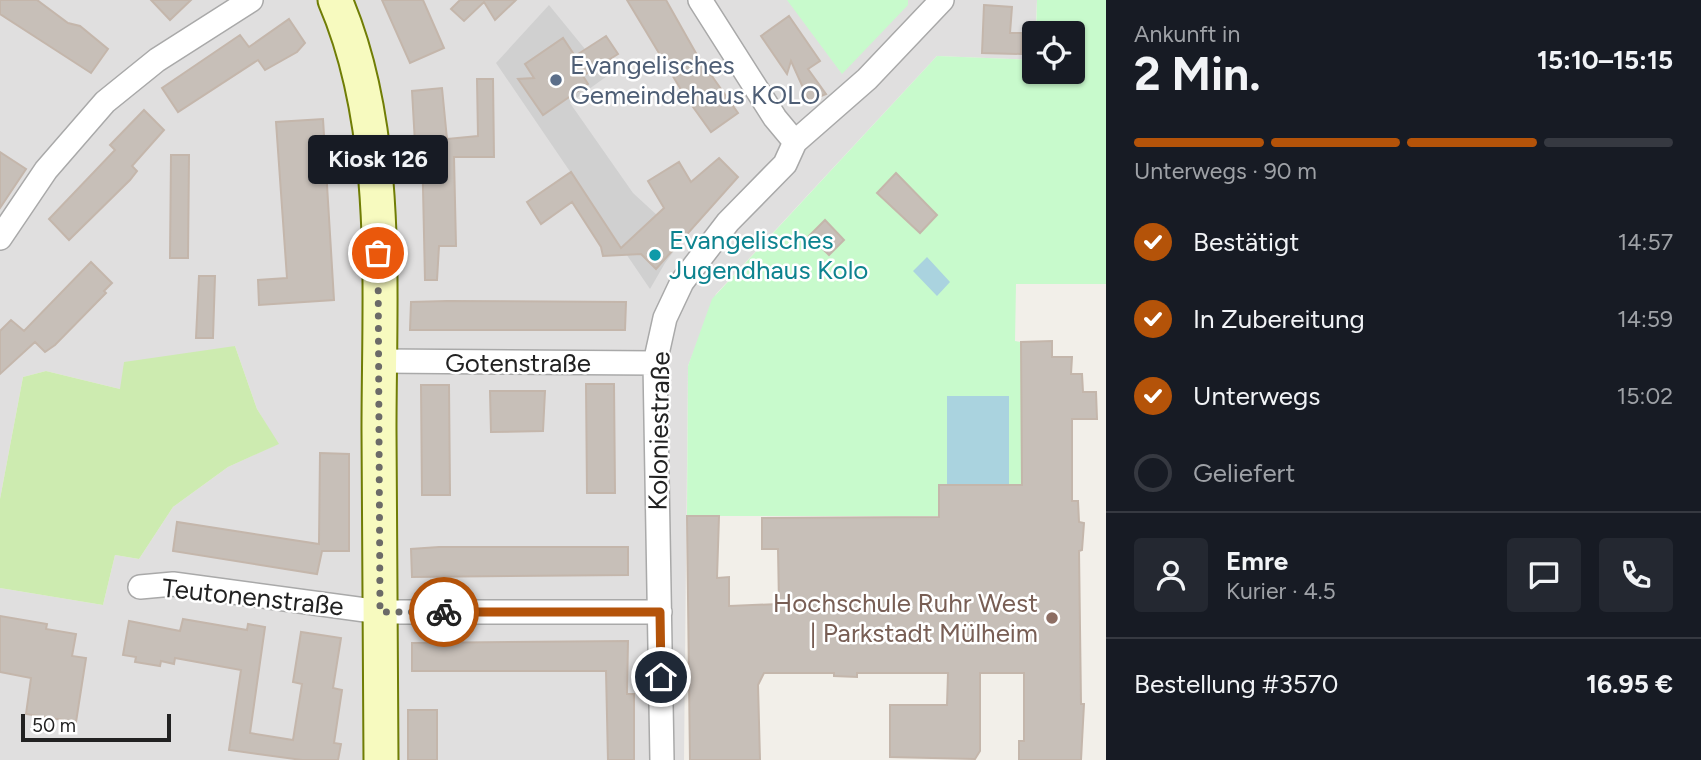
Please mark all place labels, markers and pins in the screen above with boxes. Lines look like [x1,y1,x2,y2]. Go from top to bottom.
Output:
place label: Evangelisches Gemeindehaus KOLO [570,49,820,111]
marker: Evangelisches Gemeindehaus KOLO [548,72,564,88]
callout: Kiosk 126 [308,134,448,183]
pin [348,223,408,283]
place label: Evangelisches Jugendhaus Kolo [669,224,868,286]
marker: Evangelisches Jugendhaus Kolo [647,247,663,263]
place label: Hochschule Ruhr West | Parkstadt Mülheim [773,587,1038,649]
marker: Hochschule Ruhr West | Parkstadt Mülheim [1044,610,1060,626]
pin [631,647,691,707]

